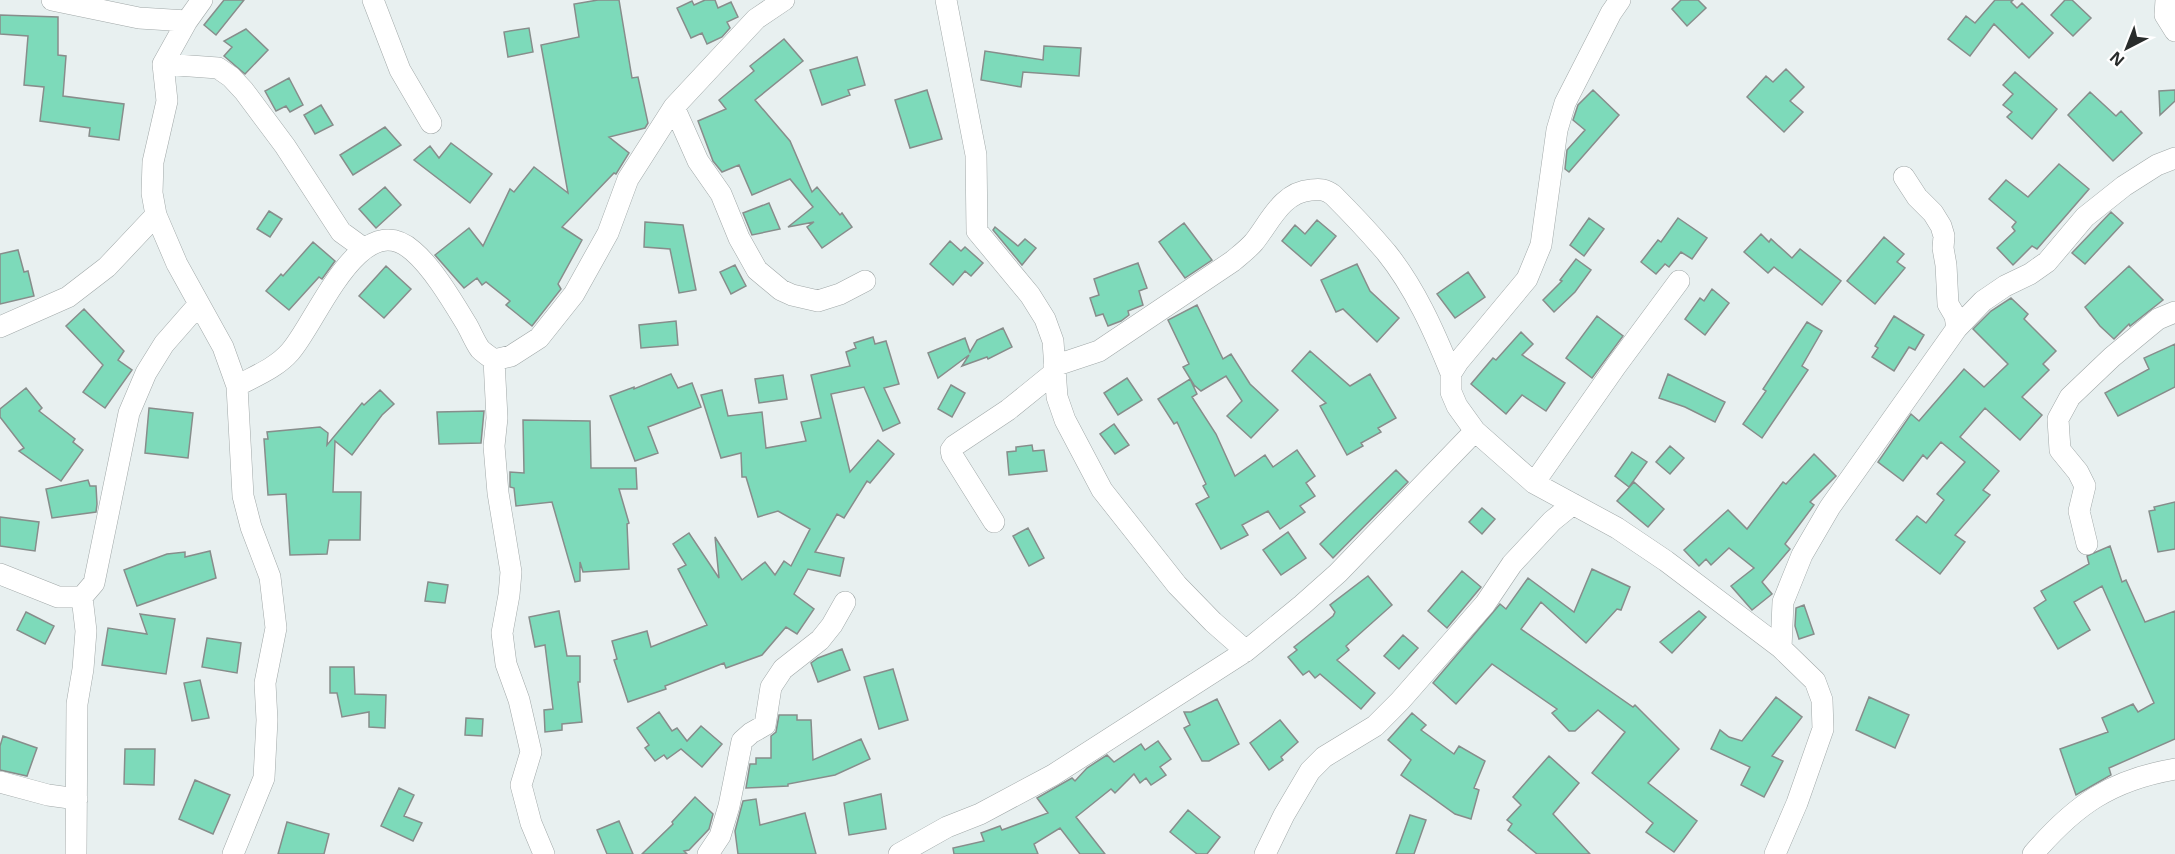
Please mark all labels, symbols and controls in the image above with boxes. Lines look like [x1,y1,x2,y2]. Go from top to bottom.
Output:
north arrow [2097,18,2157,78]
text: N [2105,47,2129,72]

